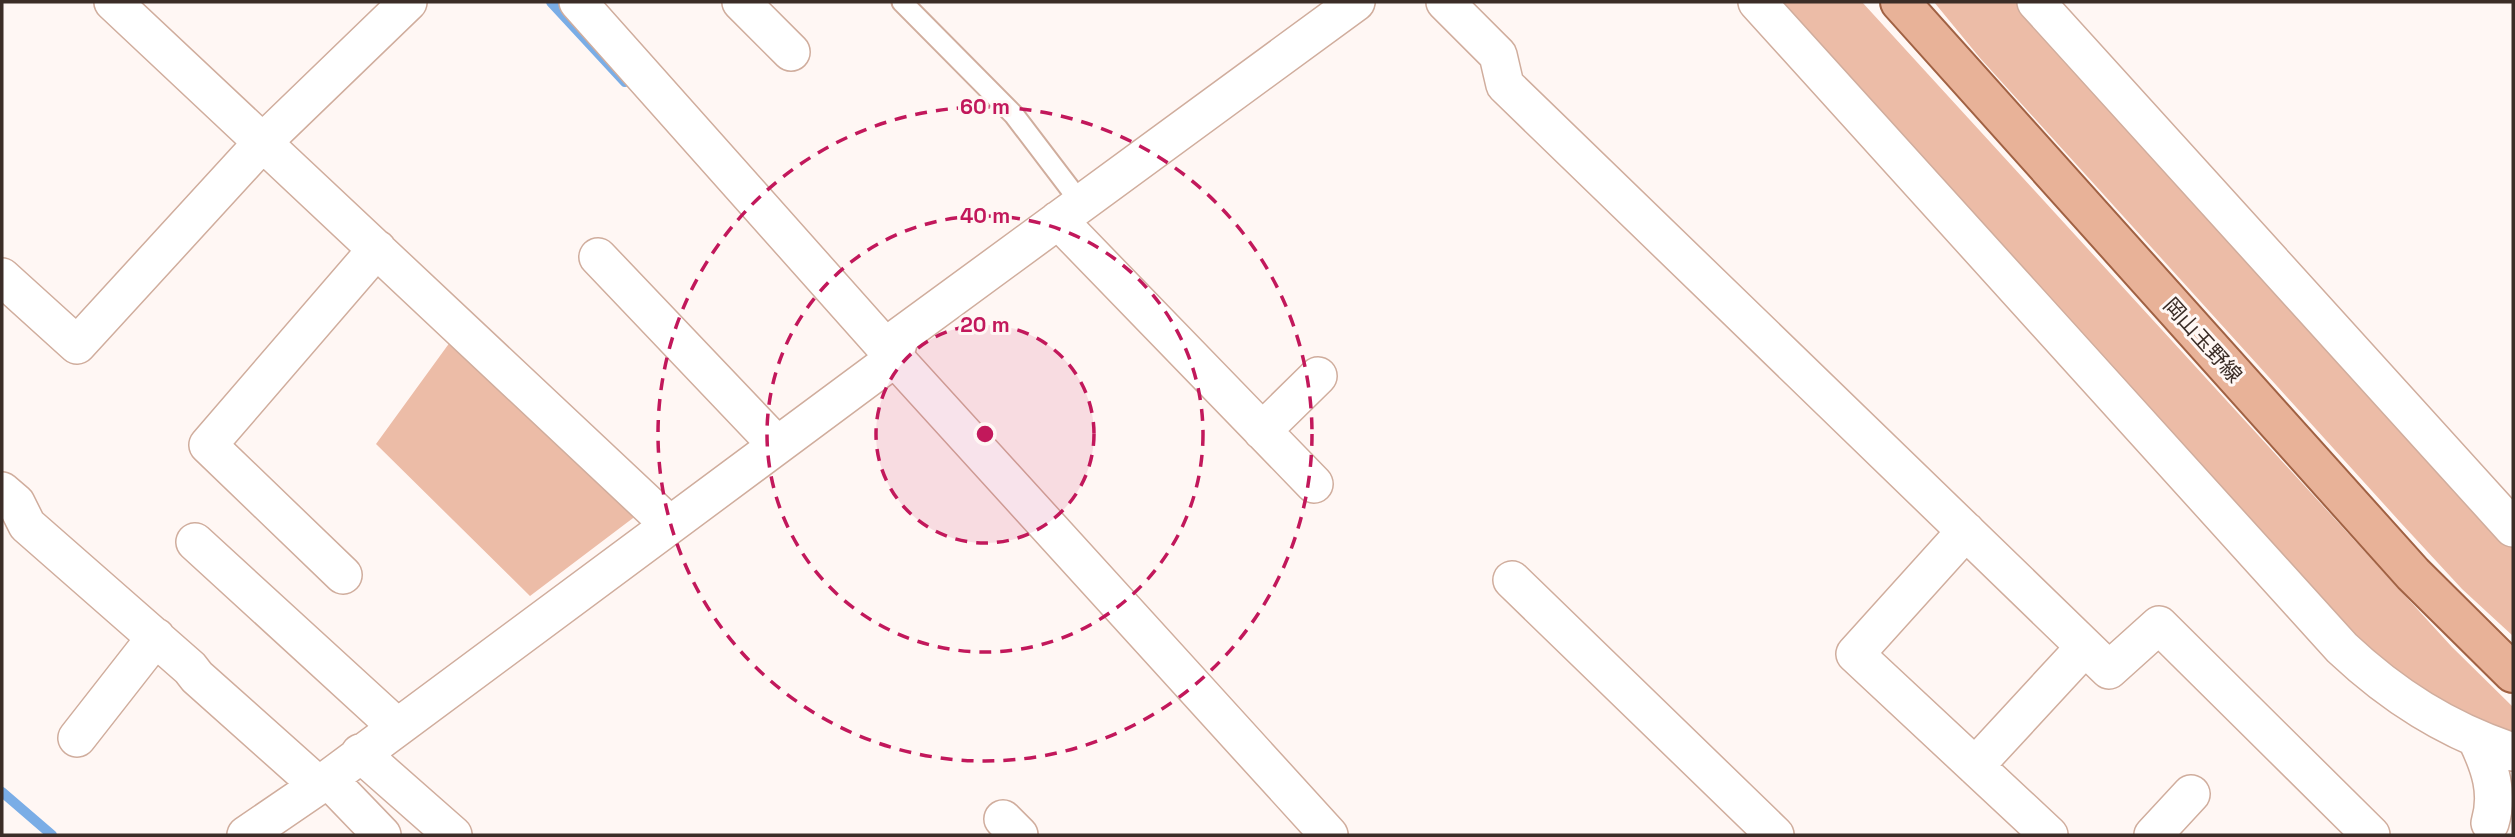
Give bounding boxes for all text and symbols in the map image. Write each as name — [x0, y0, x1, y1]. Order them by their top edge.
text: 60 m — [960, 93, 1010, 120]
text: 40 m — [960, 202, 1010, 229]
street label: 岡山玉野線 — [2158, 292, 2248, 388]
text: 20 m — [960, 311, 1010, 338]
centre of rings — [973, 422, 997, 446]

